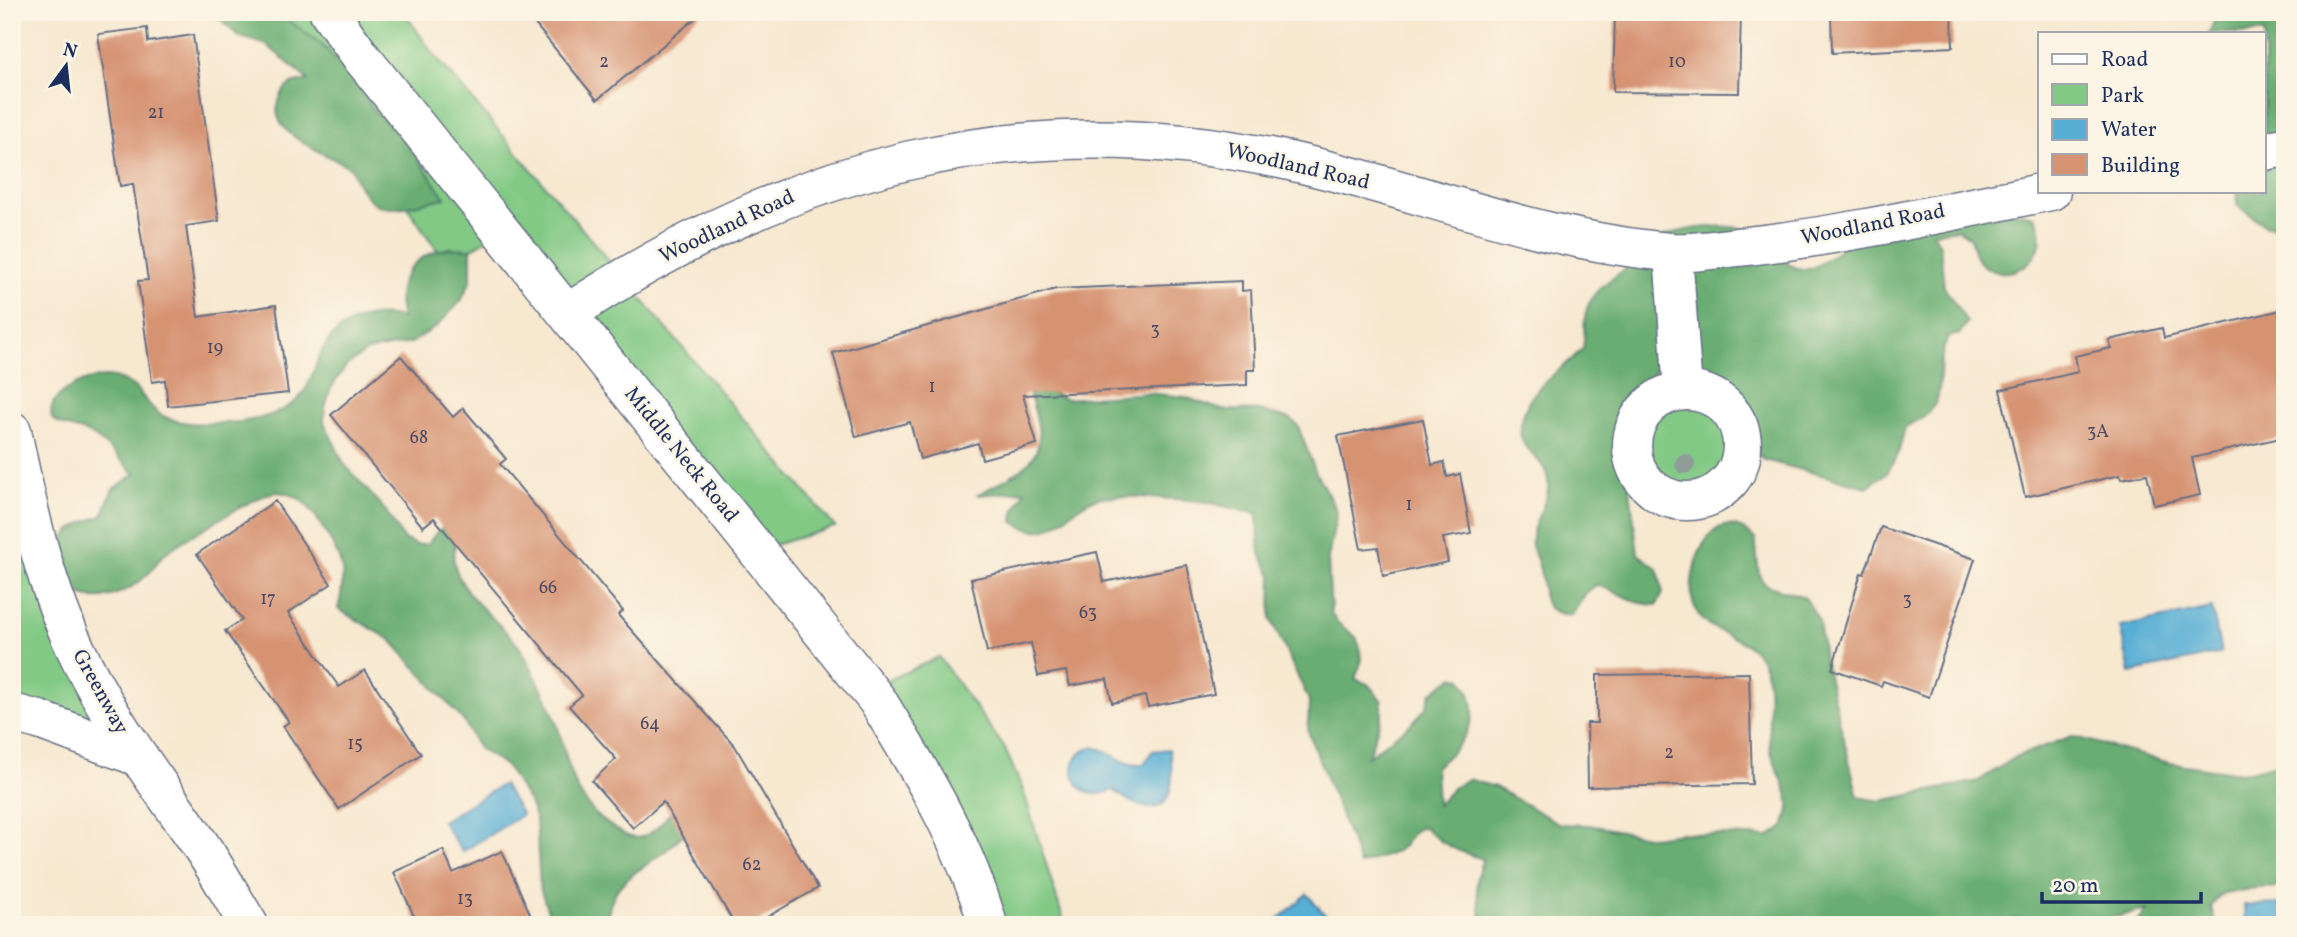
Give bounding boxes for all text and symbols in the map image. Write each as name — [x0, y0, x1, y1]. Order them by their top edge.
north arrow — [32, 32, 102, 102]
legend — [2038, 32, 2266, 192]
text: N — [60, 37, 80, 66]
text: Road — [2101, 46, 2148, 75]
house number: 2 — [599, 50, 609, 75]
house number: 10 — [1668, 50, 1686, 75]
text: Park — [2101, 82, 2144, 111]
house number: 21 — [148, 101, 164, 126]
text: Water — [2101, 116, 2157, 145]
street label: Woodland Road — [1223, 136, 1373, 198]
text: Building — [2101, 152, 2180, 181]
street label: Woodland Road — [655, 183, 799, 271]
street label: Woodland Road — [1798, 197, 1948, 253]
house number: 3 — [1150, 318, 1160, 343]
house number: 19 — [207, 336, 223, 361]
house number: 1 — [929, 375, 935, 400]
street label: Middle Neck Road — [617, 381, 745, 529]
house number: 3A — [2087, 420, 2109, 445]
house number: 68 — [410, 426, 428, 451]
house number: 1 — [1406, 493, 1412, 518]
house number: 66 — [539, 576, 557, 601]
house number: 17 — [260, 587, 276, 612]
house number: 3 — [1902, 588, 1912, 613]
house number: 63 — [1079, 601, 1097, 626]
street label: Greenway — [65, 644, 136, 740]
house number: 64 — [640, 712, 660, 737]
house number: 15 — [347, 732, 363, 757]
house number: 2 — [1664, 741, 1674, 766]
house number: 62 — [743, 853, 761, 878]
scale bar — [2042, 860, 2201, 904]
text: 20 m — [2052, 872, 2098, 901]
house number: 13 — [457, 887, 473, 912]

